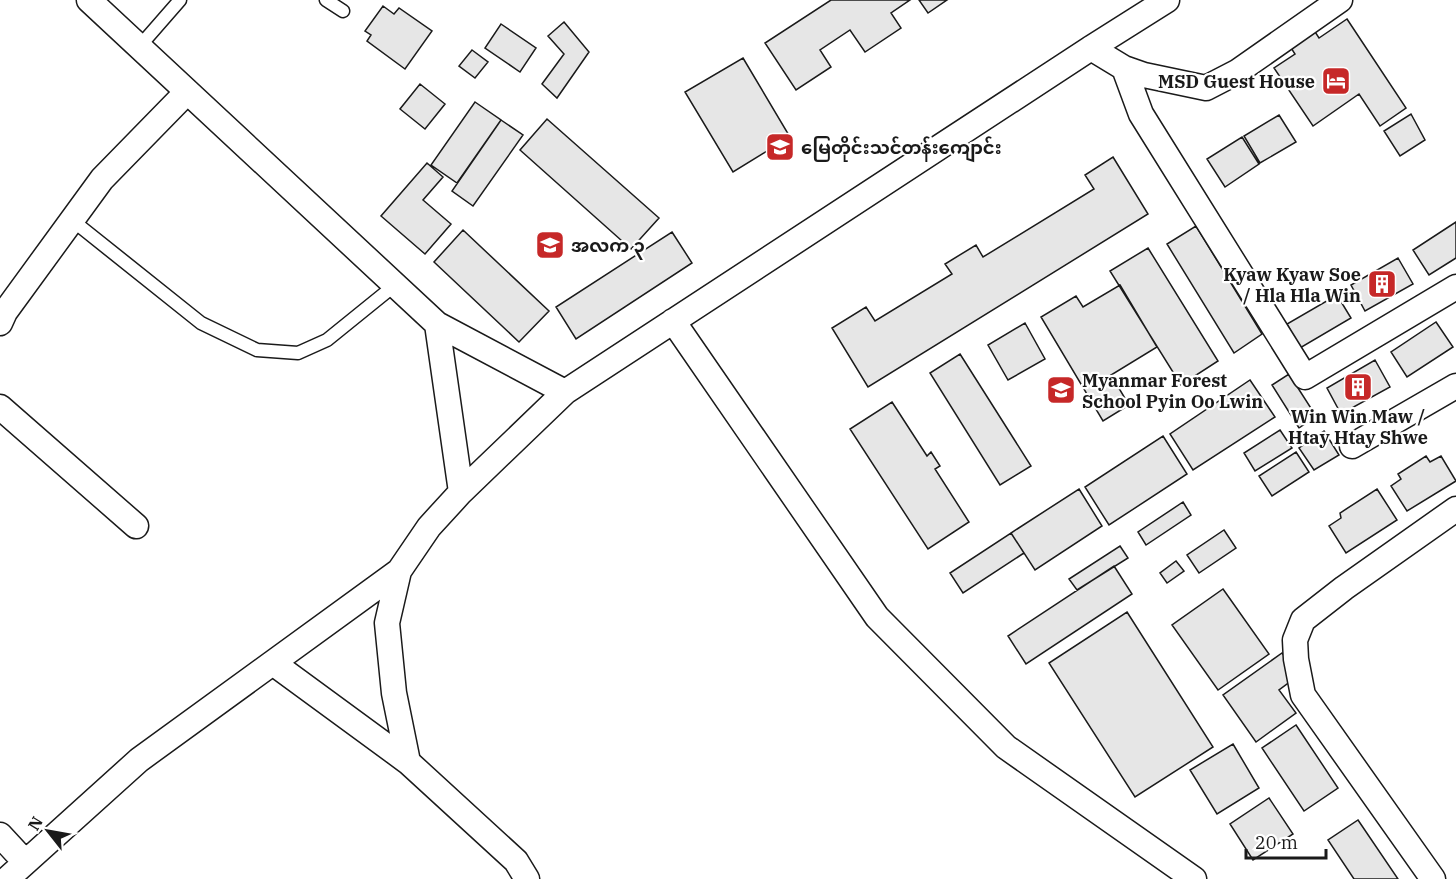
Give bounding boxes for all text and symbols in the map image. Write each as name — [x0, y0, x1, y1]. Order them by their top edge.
hotel icon: MSD Guest House — [1320, 65, 1352, 97]
place label: MSD Guest House — [1158, 70, 1315, 93]
school or university icon: မြေတိုင်းသင်တန်းကျောင်း — [764, 131, 796, 163]
place label: မြေတိုင်းသင်တန်းကျောင်း — [801, 136, 1002, 163]
school or university icon: အလက ၃ — [534, 229, 566, 261]
place label: အလက ၃ — [571, 234, 645, 260]
place label: Kyaw Kyaw Soe / Hla Hla Win — [1223, 263, 1361, 307]
building icon: Kyaw Kyaw Soe / Hla Hla Win — [1366, 268, 1398, 300]
place label: Myanmar Forest School Pyin Oo Lwin — [1082, 369, 1263, 413]
building icon: Win Win Maw / Htay Htay Shwe — [1342, 371, 1374, 403]
school or university icon: Myanmar Forest School Pyin Oo Lwin — [1045, 374, 1077, 406]
place label: Win Win Maw / Htay Htay Shwe — [1288, 405, 1428, 449]
north arrow — [18, 801, 78, 861]
text: N — [23, 813, 47, 834]
scale bar — [1246, 822, 1326, 860]
text: 20 m — [1255, 831, 1298, 854]

